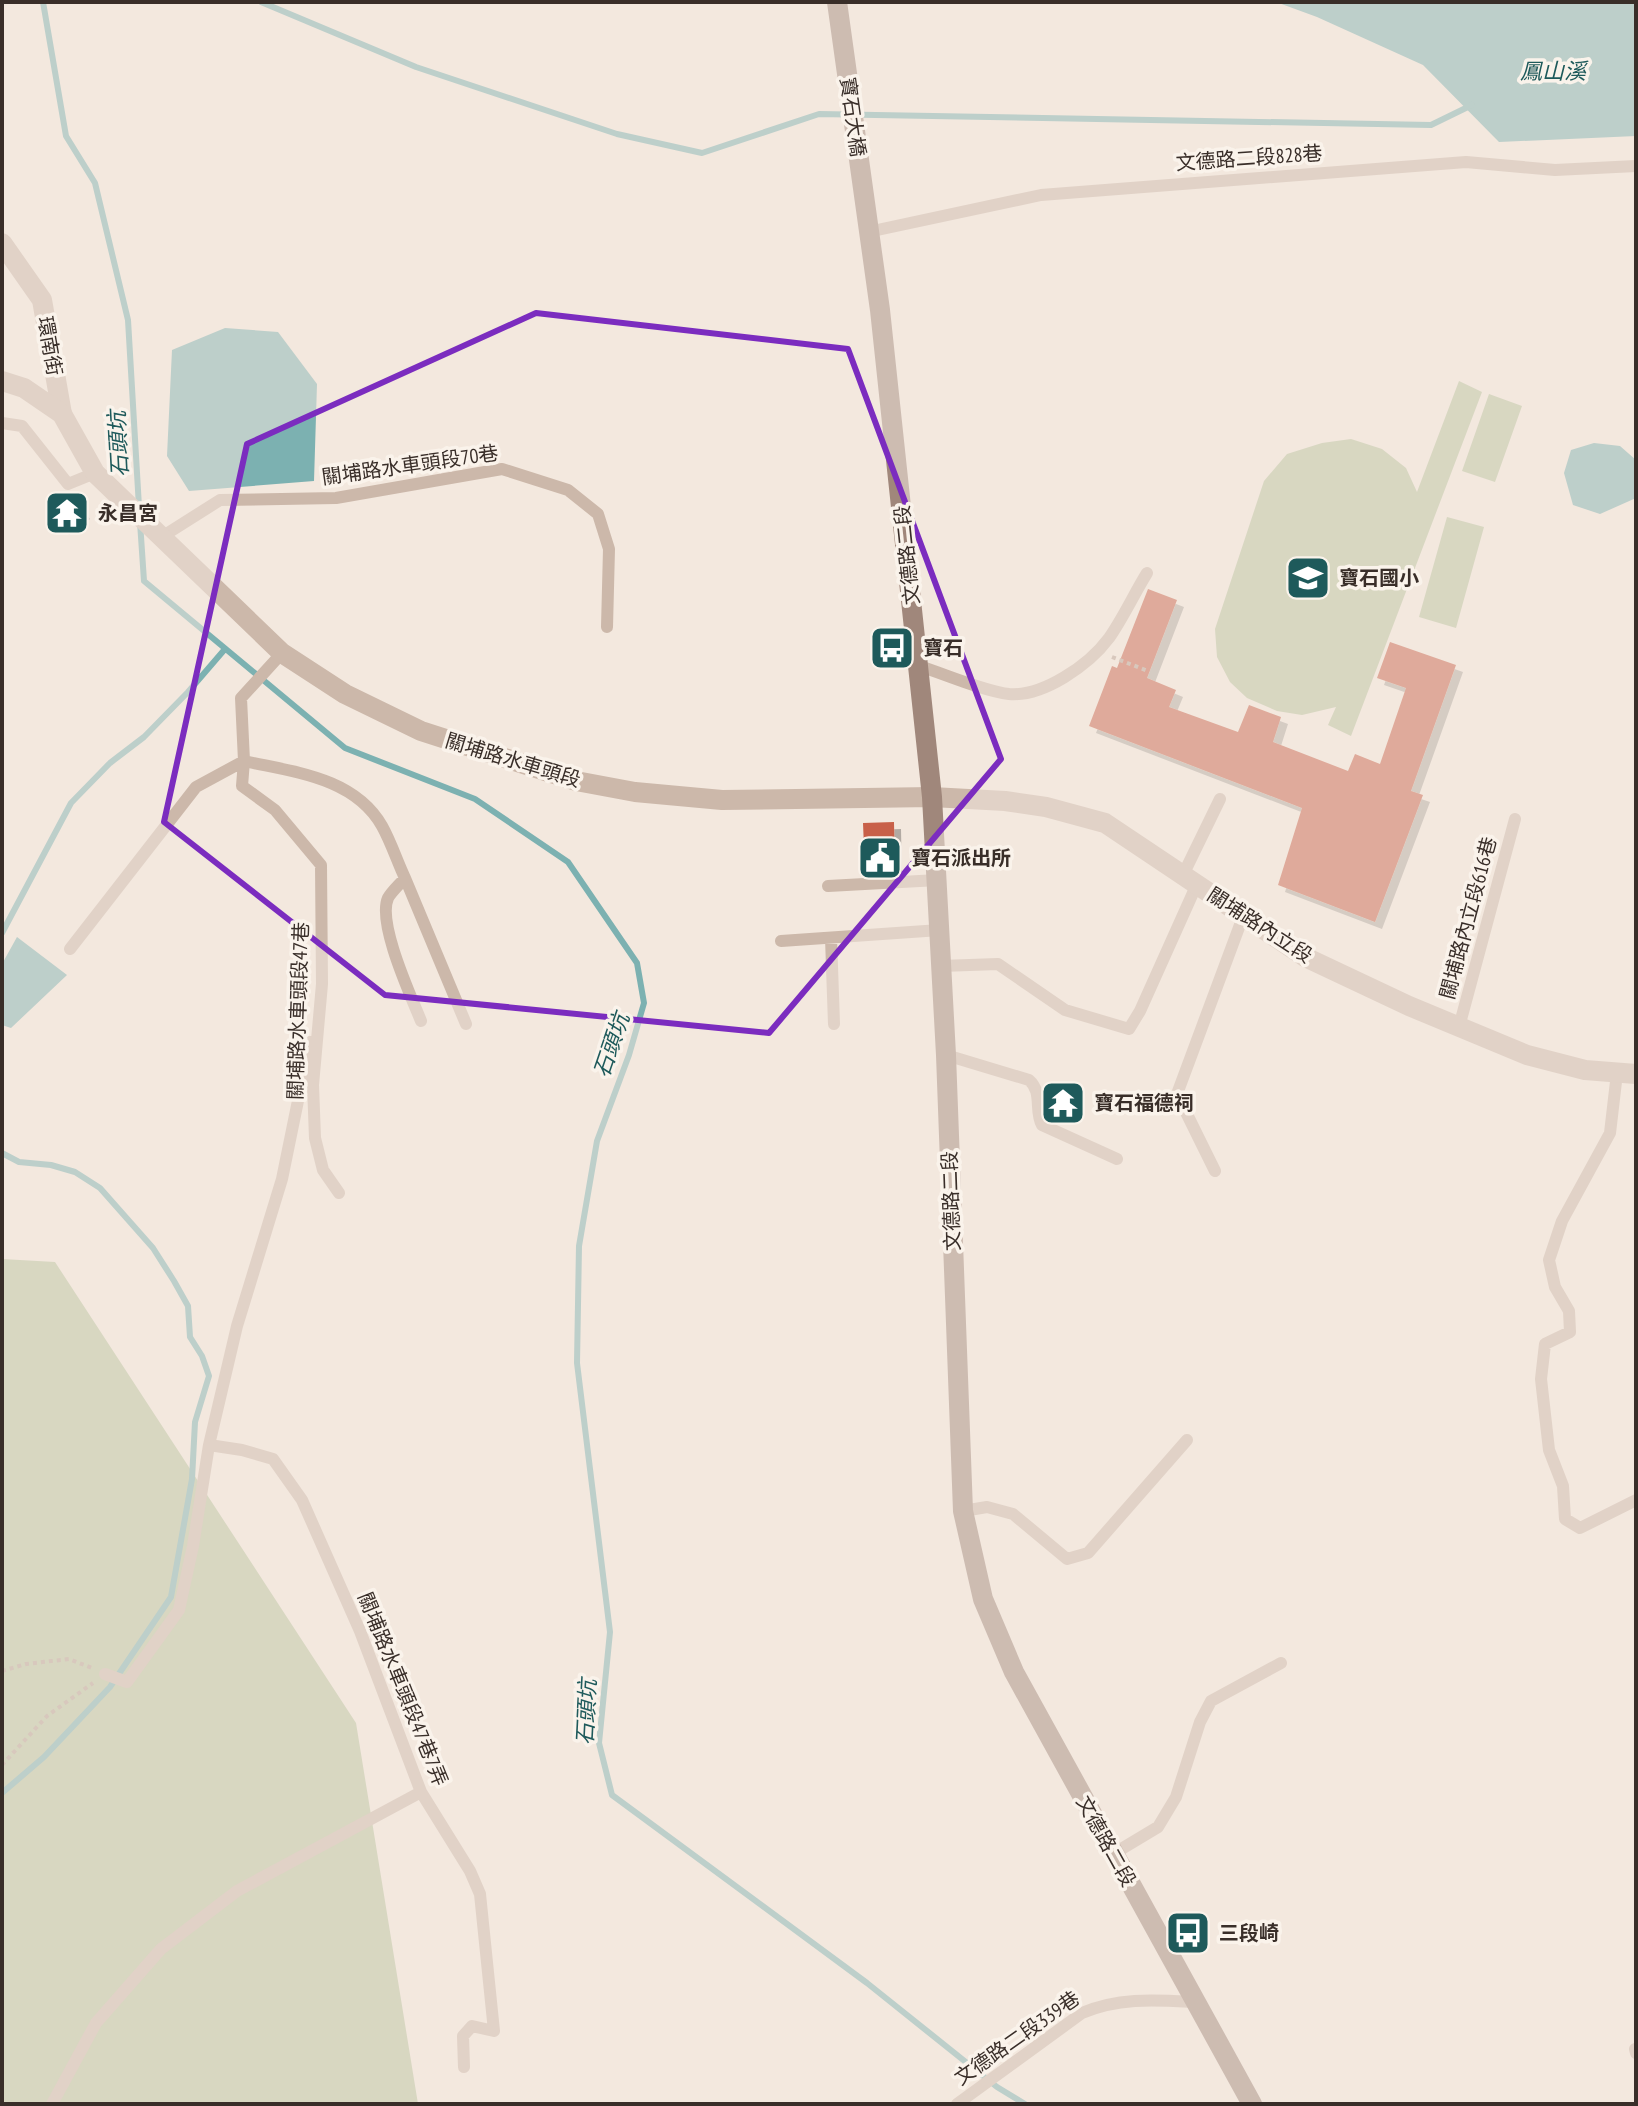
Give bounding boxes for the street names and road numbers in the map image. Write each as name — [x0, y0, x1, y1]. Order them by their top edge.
street label: 寶石大橋 — [835, 76, 871, 158]
street label: 文德路二段828巷 — [1175, 140, 1323, 176]
street label: 環南街 — [32, 314, 68, 378]
street label: 關埔路水車頭段70巷 — [320, 440, 500, 490]
street label: 文德路二段 — [889, 504, 925, 606]
street label: 關埔路水車頭段 — [442, 727, 584, 793]
street label: 關埔路內立段616巷 — [1434, 834, 1502, 1002]
street label: 關埔路內立段 — [1203, 881, 1317, 969]
street label: 關埔路水車頭段47巷 — [282, 922, 314, 1100]
street label: 文德路二段 — [936, 1151, 966, 1251]
street label: 關埔路水車頭段47巷7弄 — [352, 1588, 454, 1790]
street label: 文德路二段 — [1070, 1791, 1142, 1891]
street label: 文德路二段339巷 — [949, 1985, 1085, 2091]

